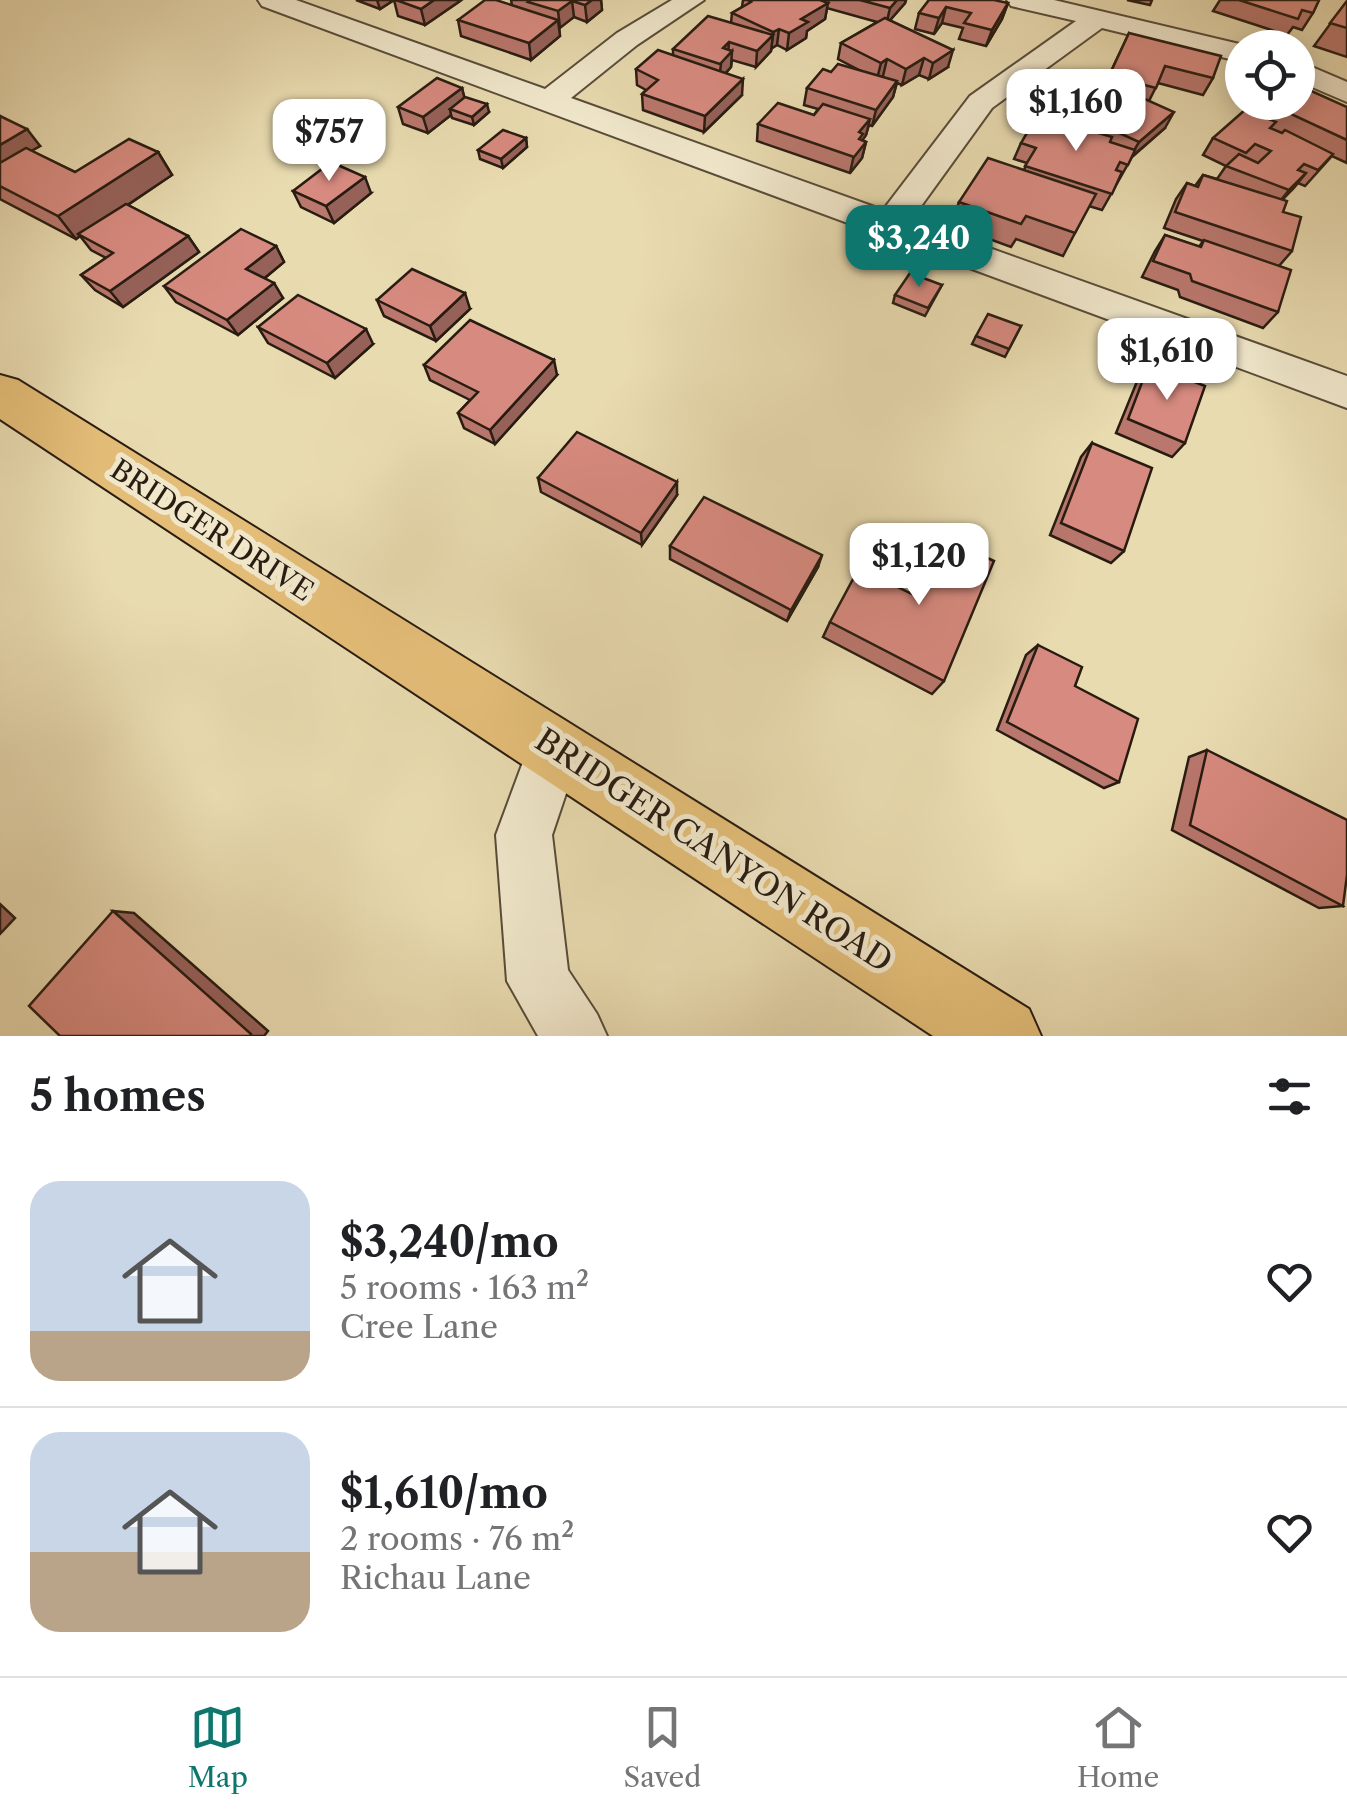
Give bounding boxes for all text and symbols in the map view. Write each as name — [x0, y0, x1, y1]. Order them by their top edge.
map controls — [1225, 30, 1315, 120]
button: locate — [1225, 30, 1315, 120]
pin: $1,160 — [995, 69, 1157, 154]
text: $1,160 — [1029, 82, 1123, 121]
pin: $757 — [270, 99, 388, 184]
text: $757 — [295, 112, 363, 151]
pin: $3,240 — [838, 205, 1000, 290]
text: $3,240 — [868, 218, 971, 257]
pin: $1,610 — [1086, 318, 1248, 403]
text: $1,610 — [1120, 331, 1214, 370]
street label: BRIDGER DRIVE — [104, 452, 320, 608]
pin: $1,120 — [838, 523, 1000, 608]
text: $1,120 — [872, 536, 966, 575]
street label: BRIDGER CANYON ROAD — [528, 720, 900, 980]
icon: filters — [1262, 1069, 1317, 1124]
text: 5 homes — [30, 1070, 206, 1122]
text: $3,240/mo — [340, 1216, 559, 1268]
icon: home — [110, 1221, 230, 1341]
icon: heart — [1262, 1254, 1317, 1309]
text: 5 rooms · 163 m² — [340, 1268, 589, 1307]
text: Cree Lane — [340, 1307, 498, 1346]
text: $1,610/mo — [340, 1467, 548, 1519]
icon: home — [110, 1472, 230, 1592]
icon: heart — [1262, 1505, 1317, 1560]
text: 2 rooms · 76 m² — [340, 1519, 574, 1558]
text: Richau Lane — [340, 1558, 531, 1597]
tab: Map — [188, 1700, 248, 1794]
tab: Saved — [624, 1700, 701, 1794]
tab: Home — [1077, 1700, 1159, 1794]

